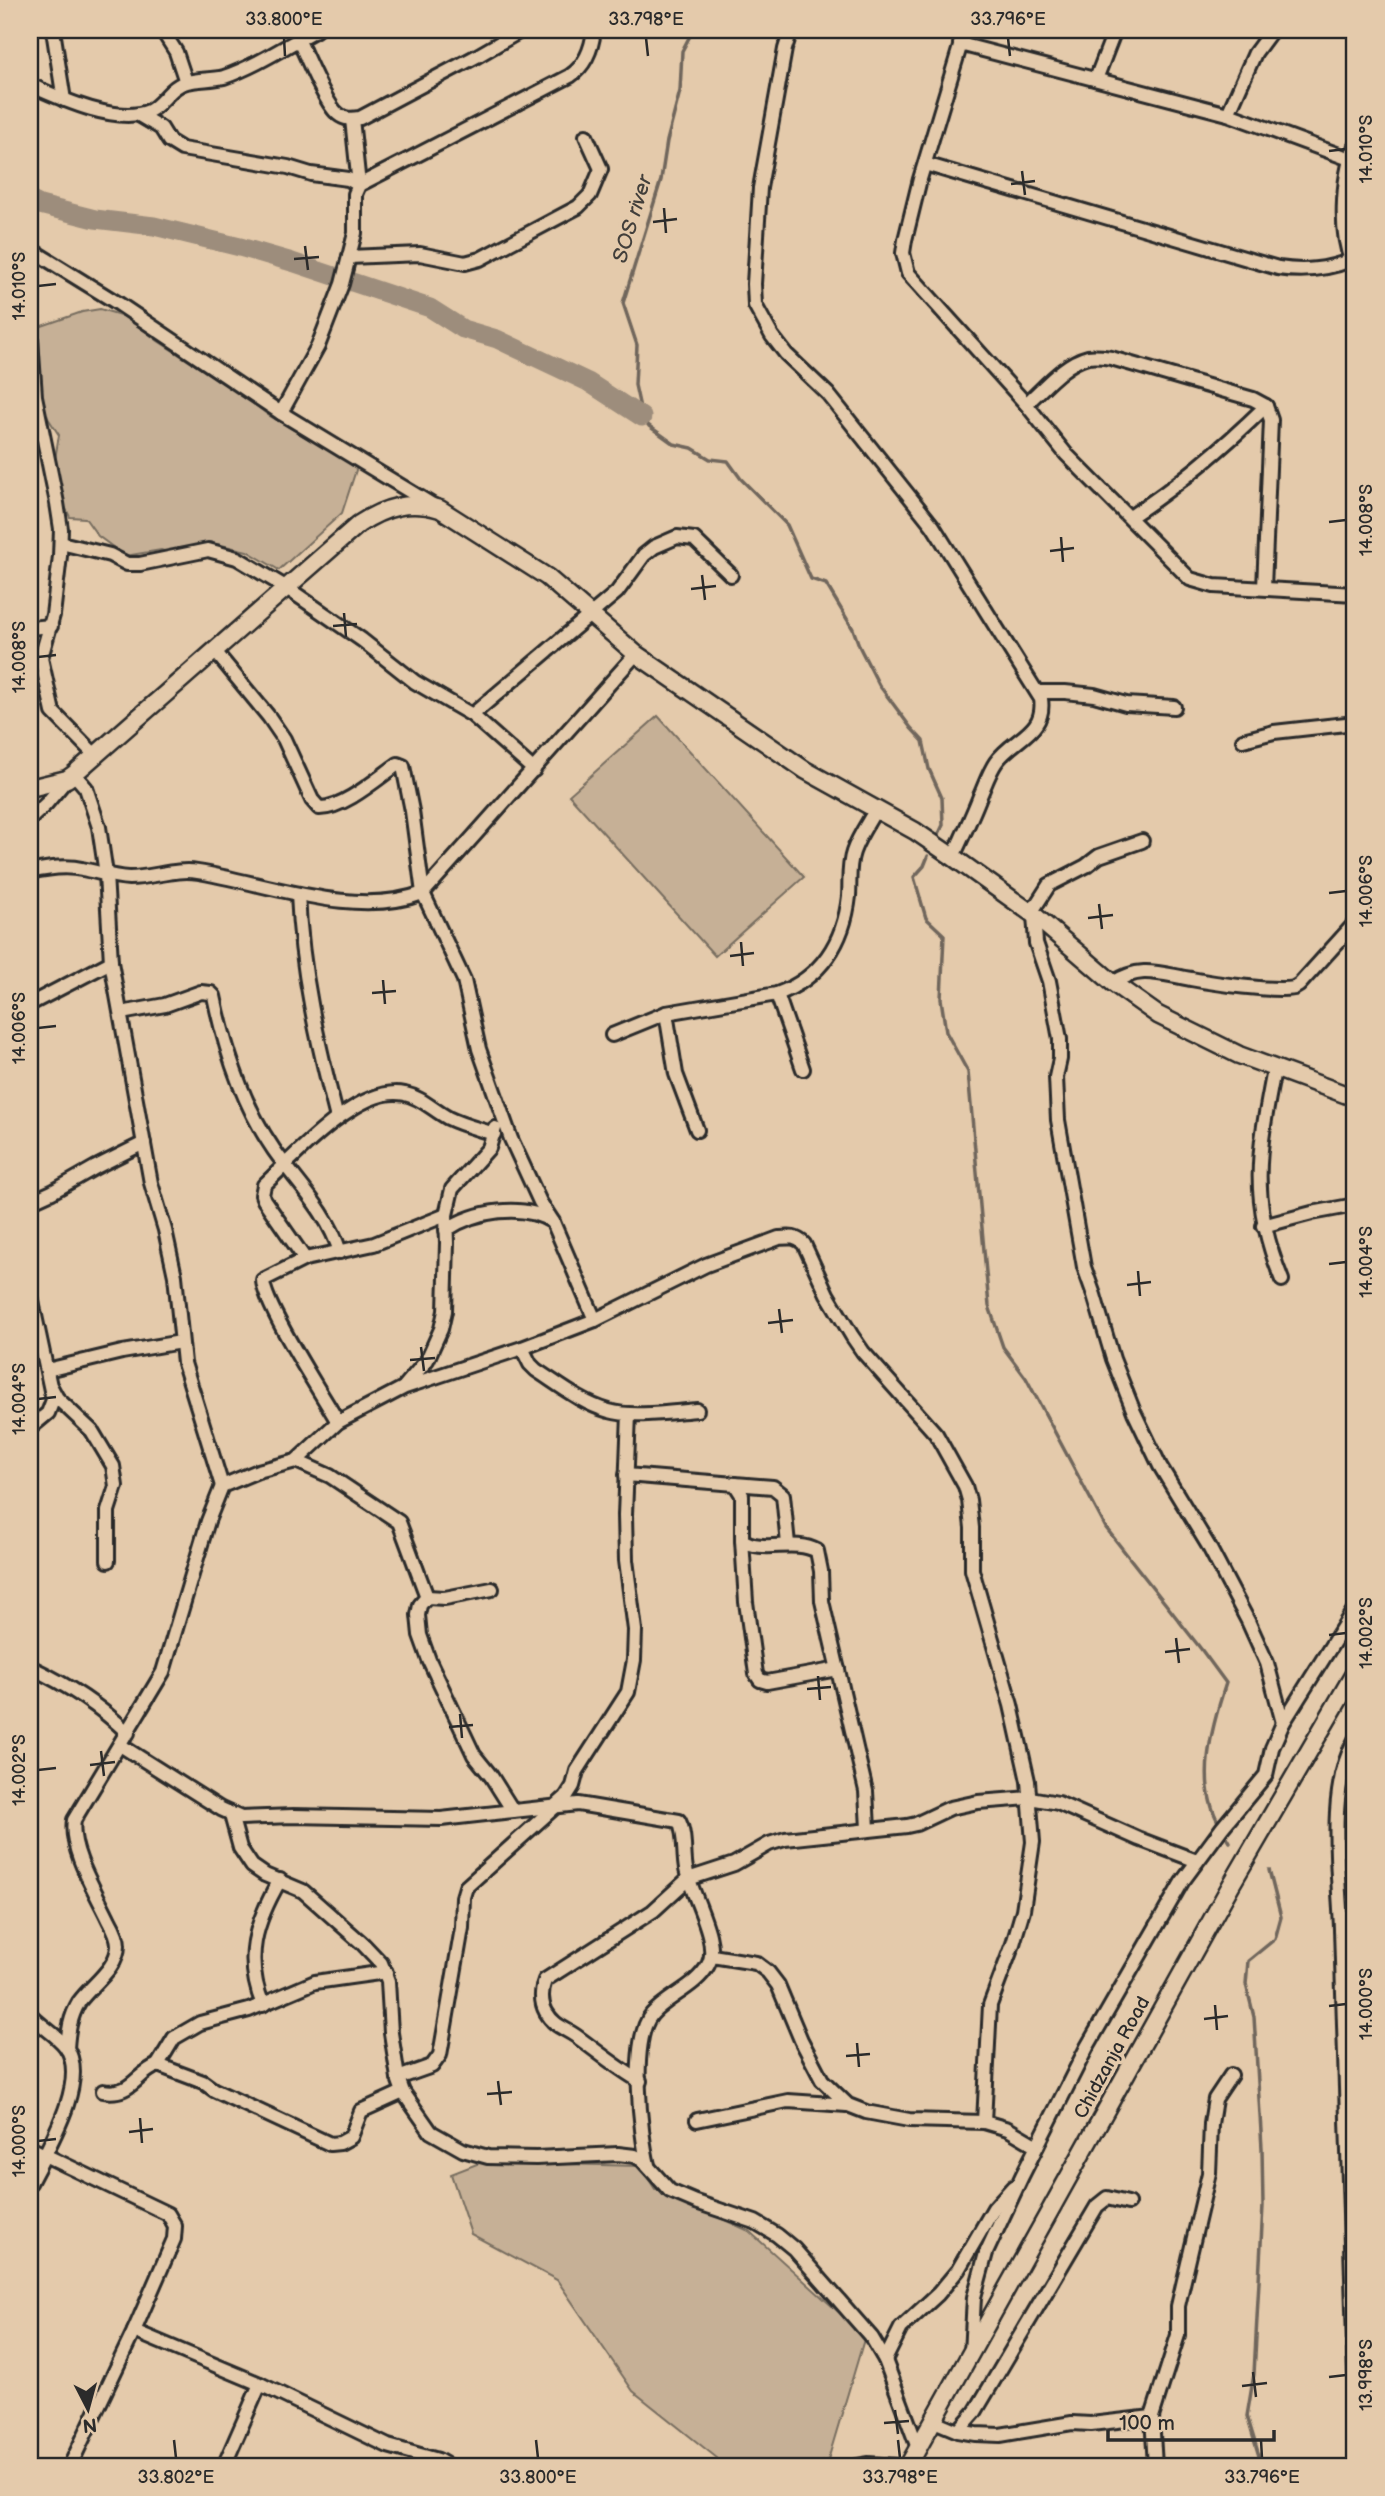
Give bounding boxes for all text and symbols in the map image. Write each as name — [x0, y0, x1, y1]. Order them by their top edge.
text: 33.800°E — [245, 9, 323, 30]
text: 33.798°E — [608, 9, 684, 30]
text: 33.796°E — [970, 9, 1046, 30]
text: 14.010°S — [1356, 115, 1377, 183]
water label: SOS river — [607, 171, 658, 266]
text: 14.010°S — [9, 252, 30, 320]
text: 14.008°S — [1356, 484, 1377, 556]
text: 14.008°S — [9, 621, 30, 693]
text: 14.006°S — [1356, 855, 1377, 927]
text: 14.006°S — [9, 992, 30, 1064]
text: 14.004°S — [1356, 1226, 1377, 1298]
text: 14.004°S — [9, 1363, 30, 1435]
text: 14.002°S — [1356, 1597, 1377, 1669]
text: 14.002°S — [9, 1734, 30, 1806]
text: 14.000°S — [1356, 1968, 1377, 2040]
street label: Chidzanja Road — [1069, 1993, 1155, 2123]
text: 14.000°S — [9, 2105, 30, 2177]
text: 13.998°S — [1356, 2339, 1377, 2411]
north arrow — [52, 2374, 122, 2444]
scale bar — [1108, 2398, 1275, 2442]
text: 100 m — [1119, 2411, 1175, 2436]
text: N — [81, 2412, 98, 2437]
text: 33.802°E — [138, 2467, 215, 2488]
text: 33.800°E — [499, 2467, 577, 2488]
text: 33.798°E — [862, 2467, 938, 2488]
text: 33.796°E — [1224, 2467, 1300, 2488]

